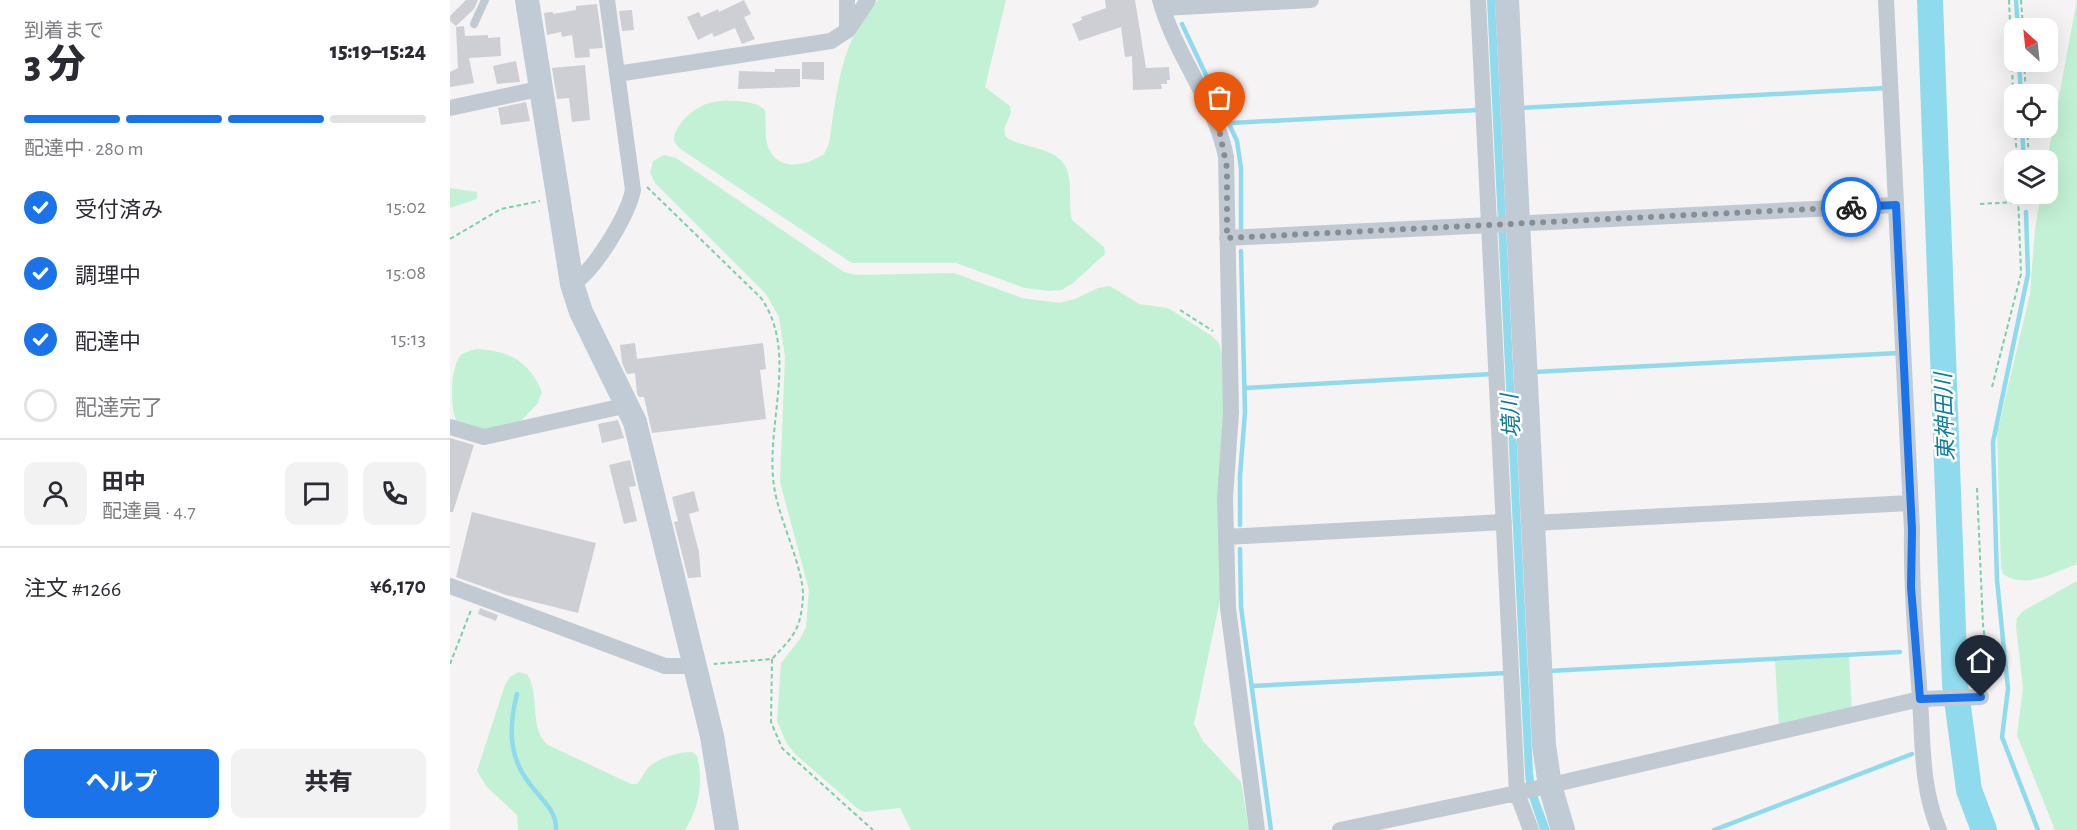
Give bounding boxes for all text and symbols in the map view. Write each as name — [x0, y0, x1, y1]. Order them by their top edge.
north arrow — [2004, 18, 2058, 72]
map controls — [2004, 18, 2058, 204]
text: 到着まで — [24, 21, 104, 41]
text: 15:19–15:24 — [330, 40, 426, 62]
text: 3 分 — [24, 46, 86, 85]
pin — [1194, 72, 1245, 134]
icon: bag — [1203, 81, 1236, 114]
button: locate — [2004, 84, 2058, 138]
text: 配達中 · 280 m — [24, 139, 144, 159]
button: layers — [2004, 150, 2058, 204]
courier — [1821, 177, 1881, 237]
icon: check — [24, 191, 57, 224]
icon: bike — [1835, 191, 1868, 224]
text: 15:02 — [387, 197, 426, 217]
text: 受付済み — [75, 199, 163, 221]
icon: check — [24, 257, 57, 290]
text: 15:08 — [386, 263, 426, 283]
text: 調理中 — [75, 265, 141, 287]
icon: check — [24, 323, 57, 356]
text: 15:13 — [391, 329, 426, 349]
text: 配達中 — [75, 331, 141, 353]
water label: 東神田川 — [1931, 371, 1958, 461]
water label: 境川 — [1498, 391, 1523, 439]
text: 配達完了 — [75, 397, 163, 419]
button: person — [24, 462, 87, 525]
button: chat — [285, 462, 348, 525]
button: phone — [363, 462, 426, 525]
text: 田中 — [102, 471, 146, 493]
text: 配達員 · 4.7 — [102, 502, 196, 522]
text: ¥6,170 — [370, 575, 426, 597]
text: 注文 #1266 — [24, 578, 121, 600]
pin — [1955, 635, 2006, 697]
icon: home — [1964, 644, 1997, 677]
button: ヘルプ — [24, 749, 219, 818]
button: 共有 — [231, 749, 426, 818]

